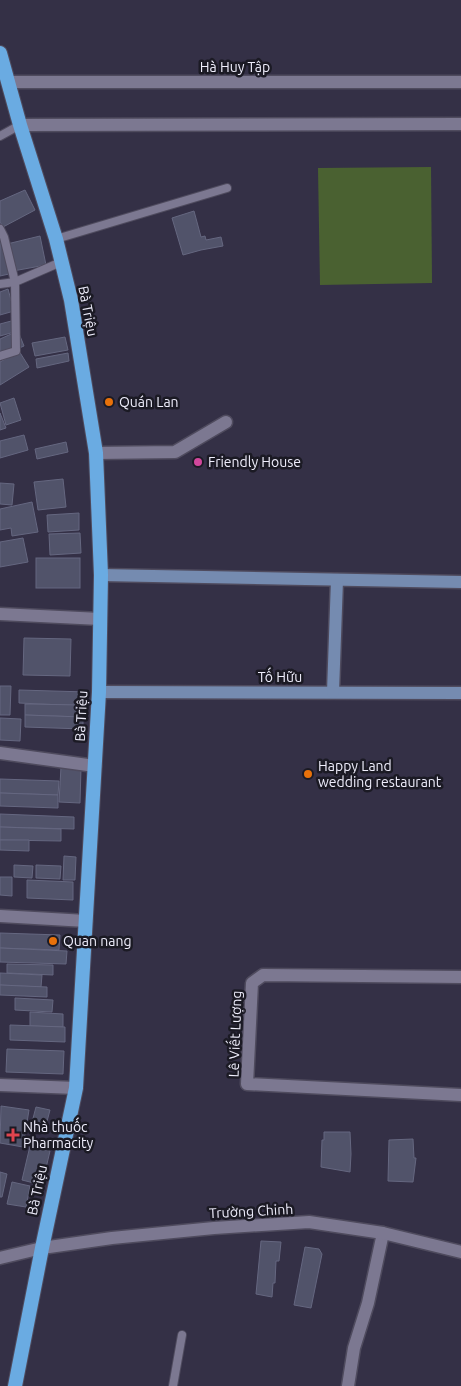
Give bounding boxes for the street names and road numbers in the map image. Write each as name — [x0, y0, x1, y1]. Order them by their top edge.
street label: Hà Huy Tập — [200, 59, 270, 75]
street label: Bà Triệu — [75, 284, 101, 338]
street label: Tố Hữu — [258, 667, 302, 685]
street label: Bà Triệu — [72, 690, 90, 742]
street label: Lê Viết Lượng — [223, 990, 245, 1078]
street label: Bà Triệu — [24, 1163, 50, 1217]
street label: Trường Chinh — [208, 1201, 294, 1221]

